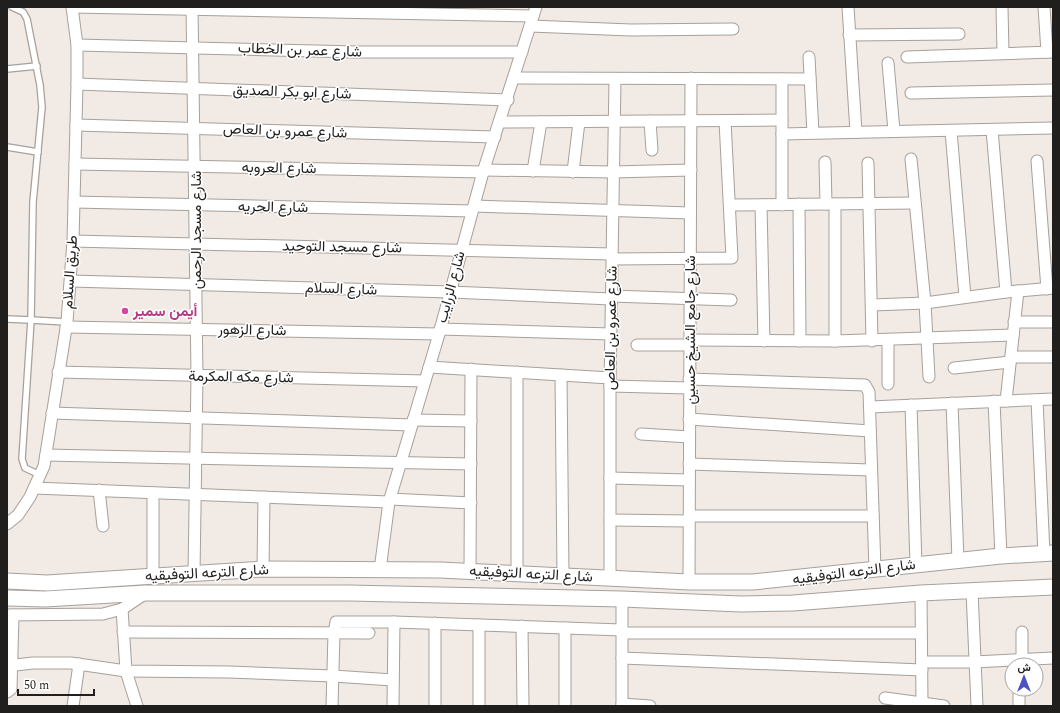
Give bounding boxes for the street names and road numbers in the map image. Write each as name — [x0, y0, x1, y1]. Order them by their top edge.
street label: شارع عمر بن الخطاب — [238, 36, 363, 64]
street label: شارع ابو بكر الصديق — [232, 78, 352, 106]
street label: شارع عمرو بن العاص — [222, 117, 348, 145]
street label: شارع العروبه — [241, 156, 317, 180]
street label: شارع مسجد الرحمن — [185, 171, 208, 289]
street label: شارع الحريه — [238, 195, 308, 219]
street label: طريق السلام — [56, 234, 84, 310]
street label: شارع مسجد التوحيد — [282, 234, 402, 260]
street label: شارع الزرايب — [430, 248, 472, 325]
street label: شارع جامع الشيخ حسين — [679, 255, 702, 404]
street label: شارع عمرو بن العاص — [598, 265, 624, 390]
street label: شارع السلام — [304, 276, 378, 302]
street label: شارع الزهور — [217, 318, 287, 342]
street label: شارع مكه المكرمة — [188, 365, 294, 389]
street label: شارع الترعه التوفيقيه — [791, 553, 917, 591]
street label: شارع الترعه التوفيقيه — [145, 558, 270, 588]
street label: شارع الترعه التوفيقيه — [469, 559, 594, 589]

